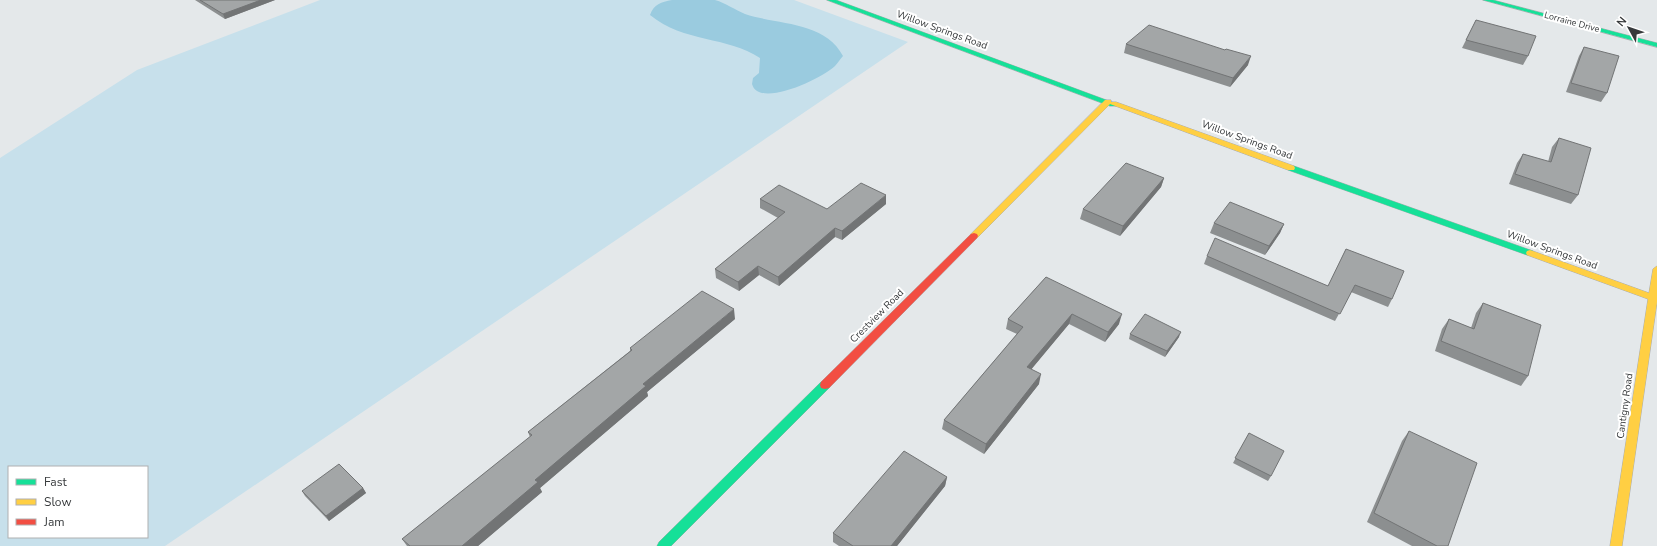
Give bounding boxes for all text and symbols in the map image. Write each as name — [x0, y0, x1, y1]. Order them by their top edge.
street label: Willow Springs Road — [895, 7, 990, 53]
north arrow — [1609, 8, 1649, 48]
street label: Lorraine Drive — [1543, 9, 1601, 35]
text: N — [1613, 14, 1630, 30]
street label: Willow Springs Road — [1200, 117, 1295, 163]
street label: Willow Springs Road — [1505, 227, 1600, 273]
street label: Crestview Road — [847, 286, 907, 346]
street label: Cantigny Road — [1613, 372, 1637, 440]
legend — [8, 466, 148, 538]
text: Fast — [44, 474, 67, 490]
text: Slow — [44, 494, 72, 510]
text: Jam — [43, 514, 65, 530]

